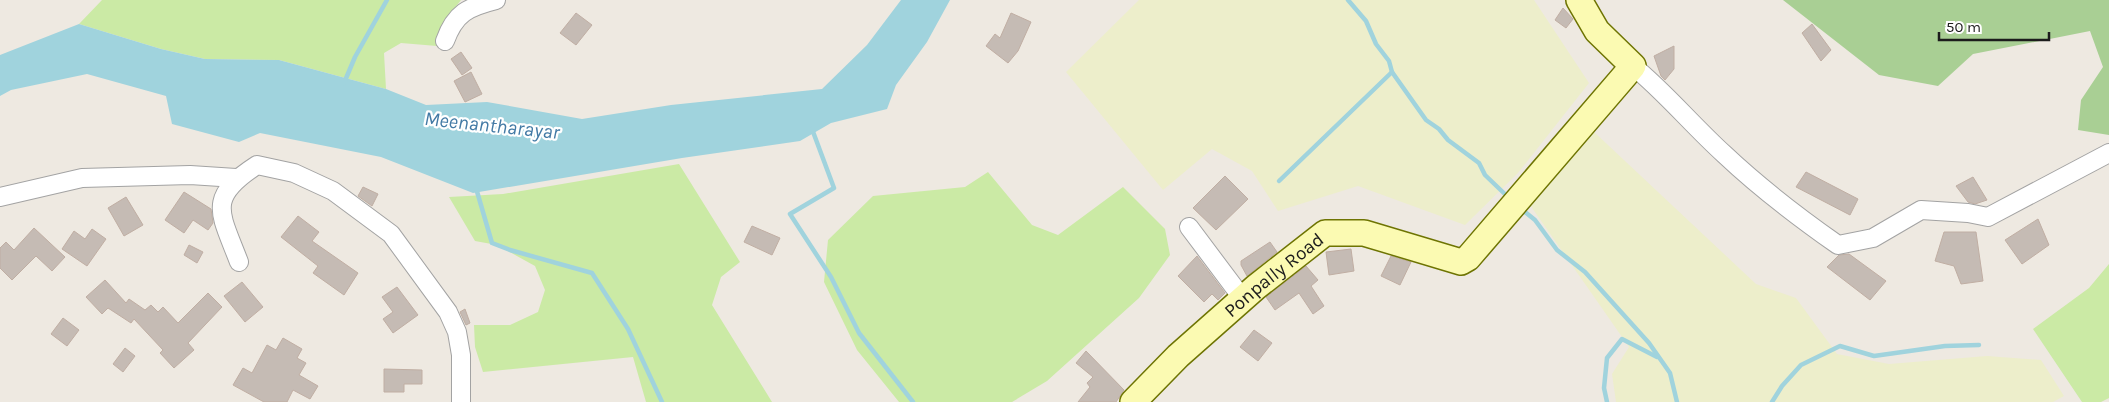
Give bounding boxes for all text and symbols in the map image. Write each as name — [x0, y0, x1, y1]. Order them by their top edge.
scale bar — [1939, 10, 2049, 42]
text: 50 m — [1946, 18, 1981, 36]
water label: Meenantharayar — [423, 107, 562, 144]
street label: Ponpally Road — [1220, 228, 1328, 322]

